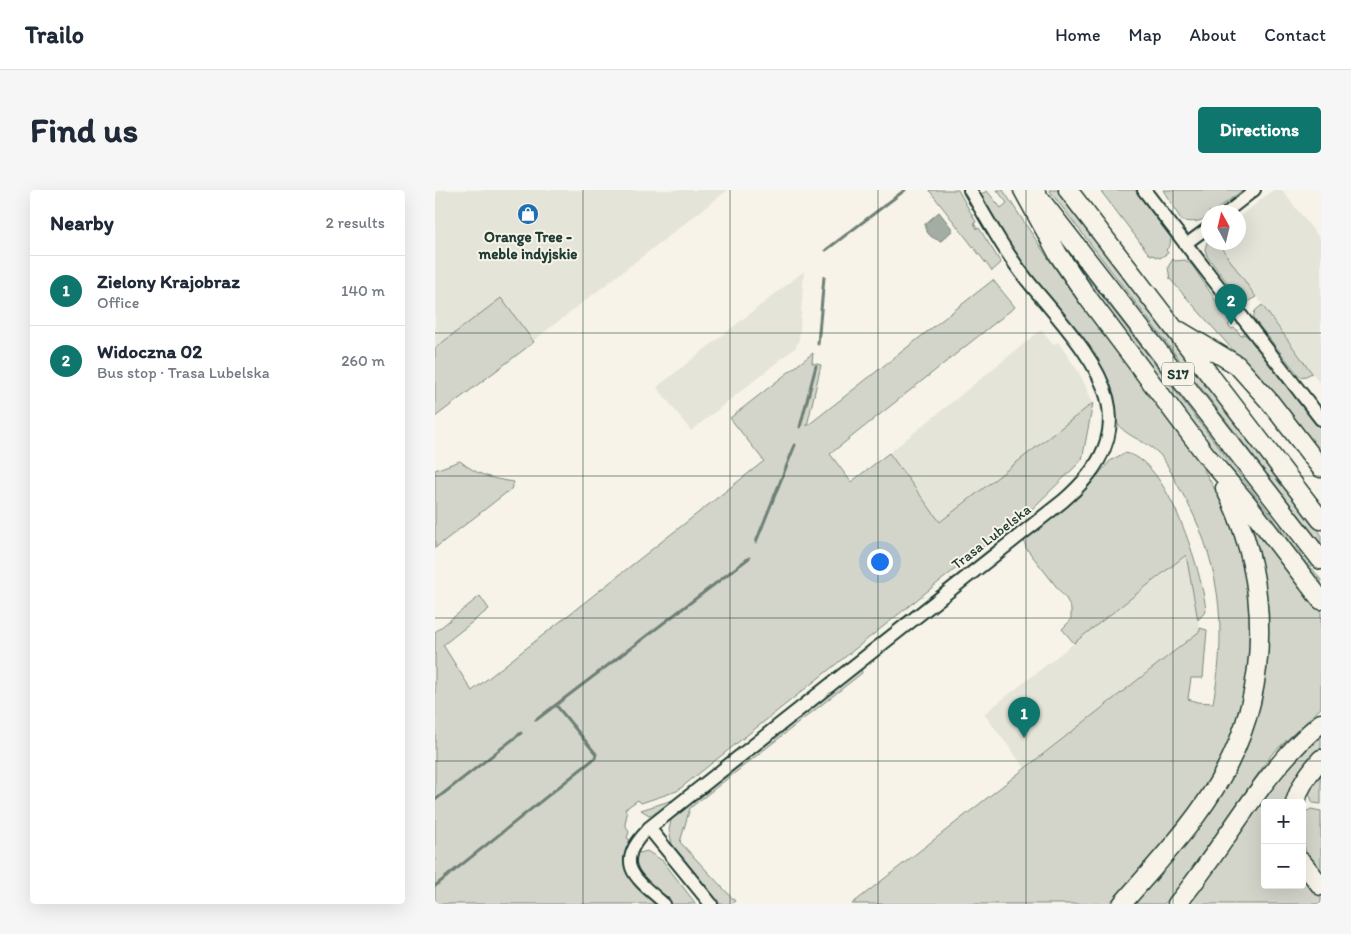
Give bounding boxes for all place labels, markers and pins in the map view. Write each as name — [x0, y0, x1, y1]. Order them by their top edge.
shop icon: Orange Tree - meble indyjskie — [516, 202, 540, 226]
place label: Orange Tree - meble indyjskie — [478, 228, 577, 264]
pin: 2 — [1215, 284, 1247, 325]
pin: 1 — [1008, 697, 1040, 738]

